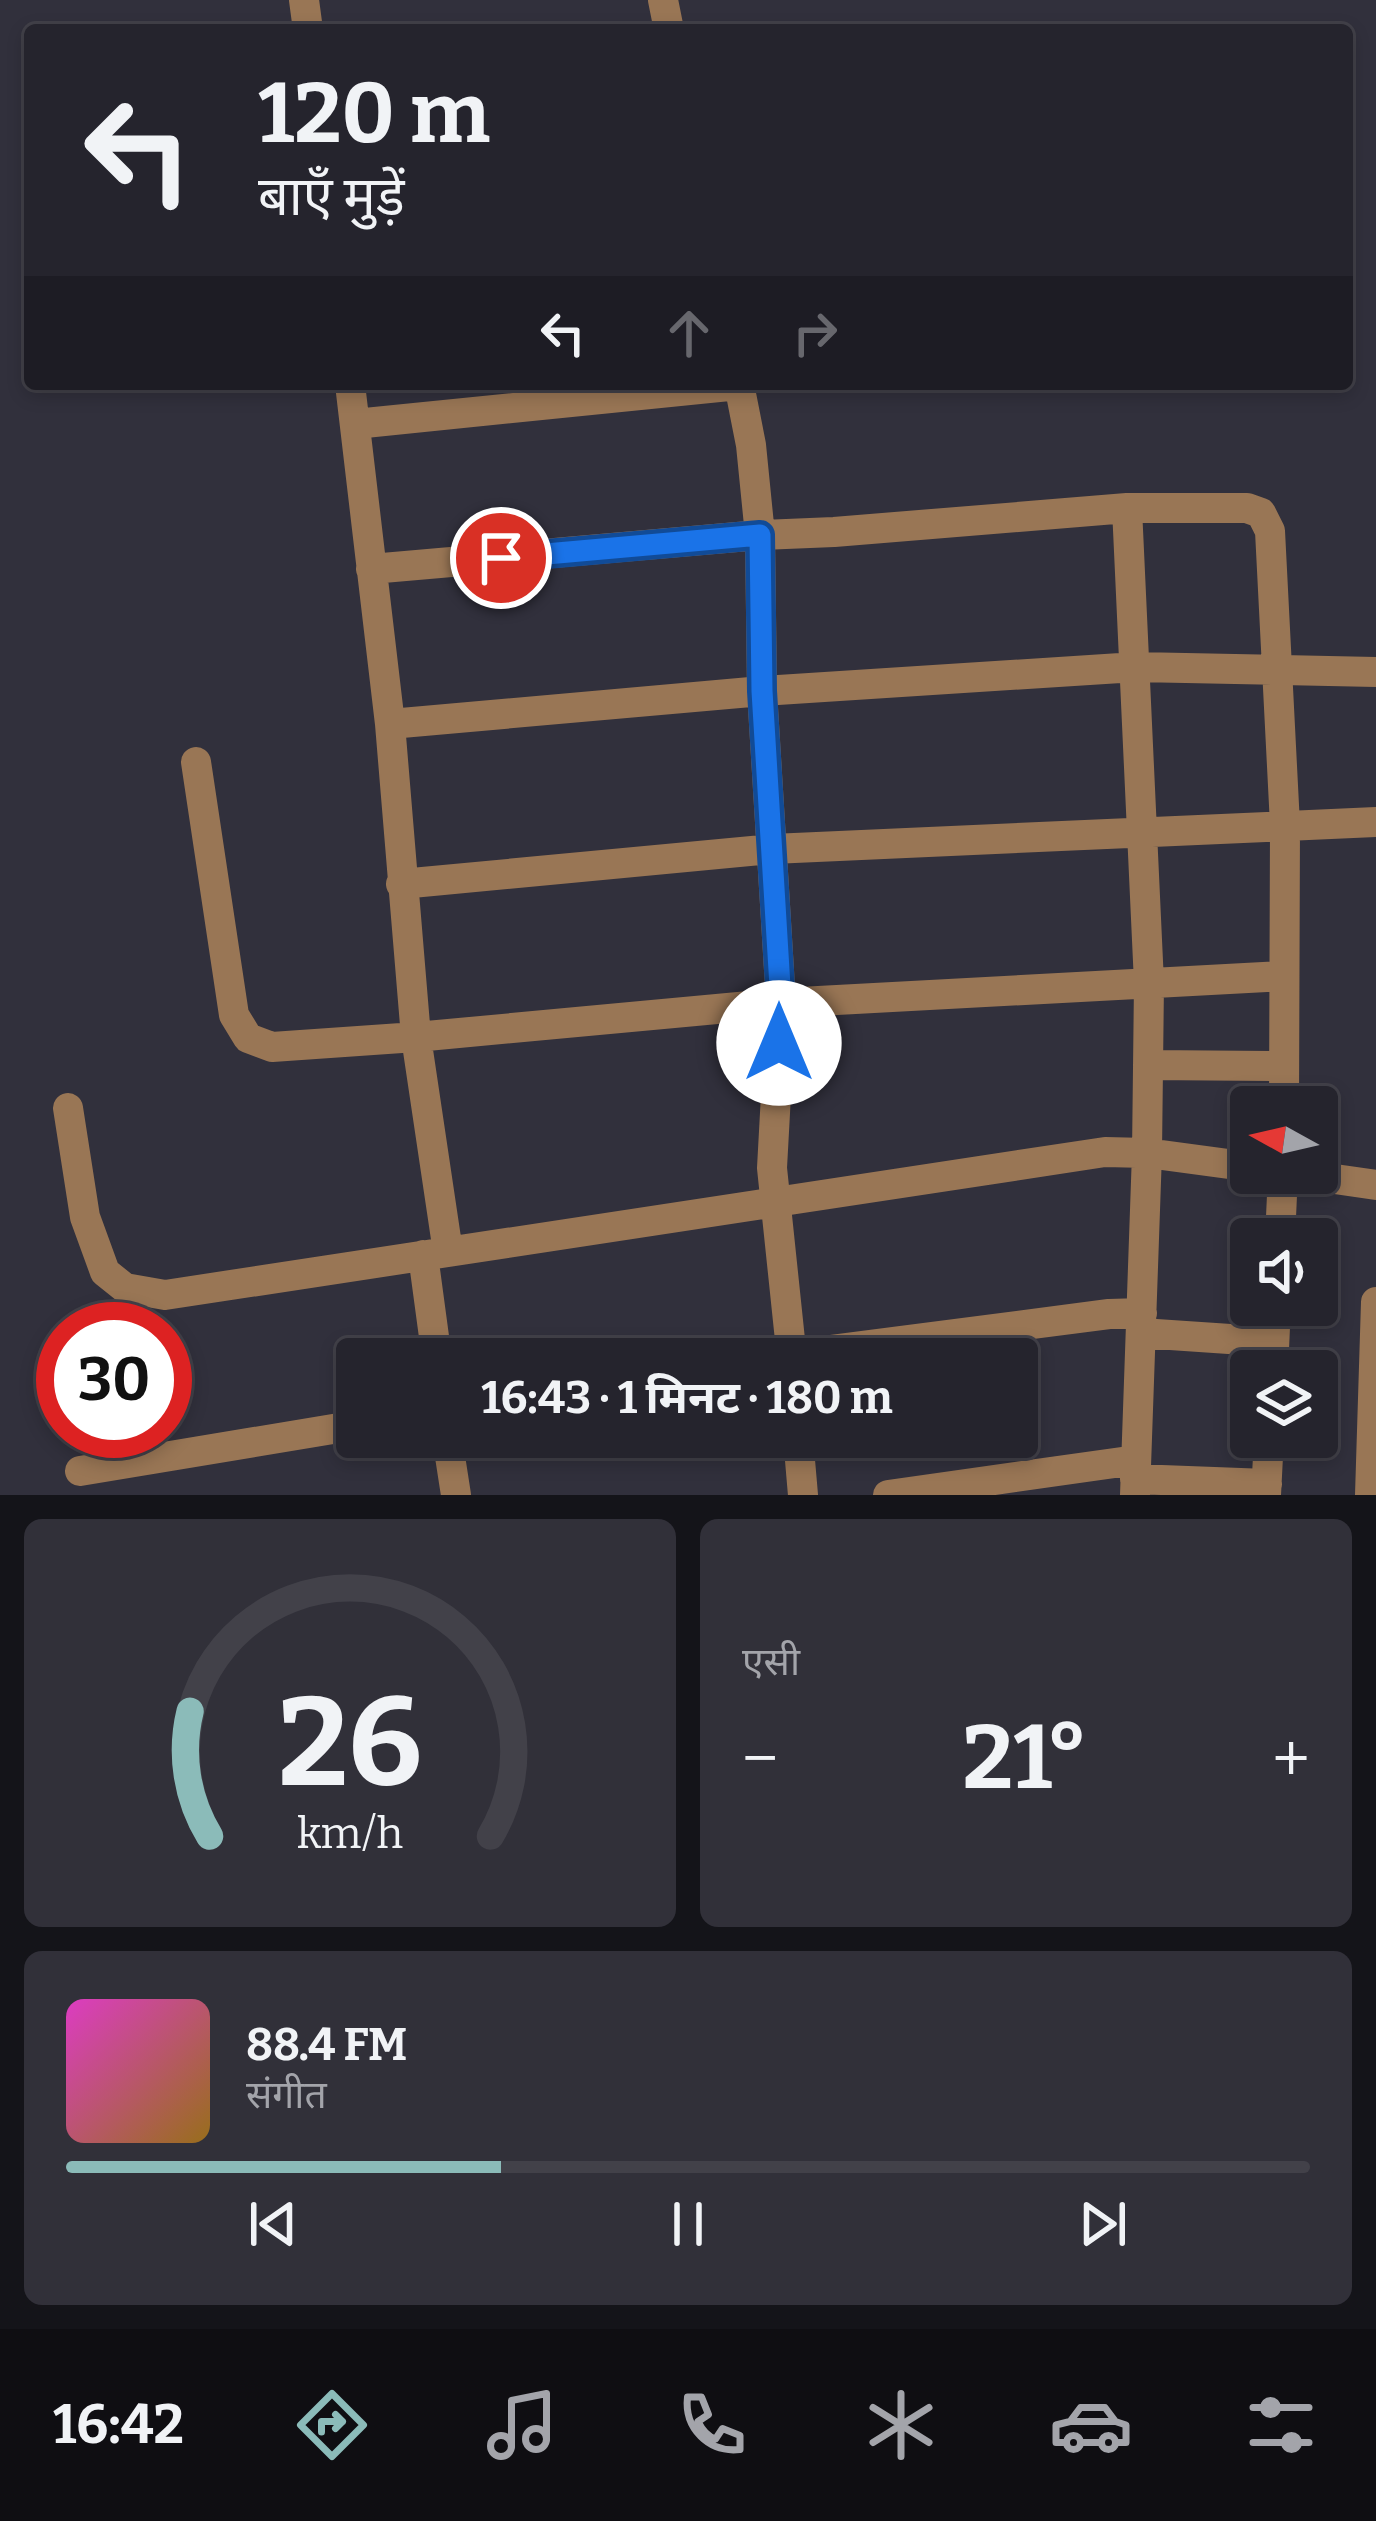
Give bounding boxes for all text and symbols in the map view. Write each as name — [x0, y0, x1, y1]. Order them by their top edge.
text: 120 m — [258, 63, 490, 164]
icon: left — [60, 72, 216, 228]
text: बाएँ मुड़ें — [258, 165, 405, 229]
icon: left — [530, 300, 596, 366]
icon: ahead — [656, 300, 722, 366]
icon: right — [782, 300, 848, 366]
pin — [450, 507, 552, 609]
icon: arrive — [468, 525, 534, 591]
position arrow — [716, 980, 842, 1106]
north arrow — [1230, 1086, 1338, 1194]
map controls — [1230, 1086, 1338, 1458]
button: sound — [1230, 1218, 1338, 1326]
speed limit sign: 30 — [36, 1302, 192, 1458]
button: layers — [1230, 1350, 1338, 1458]
text: 16:43 · 1 मिनट · 180 m — [481, 1371, 893, 1425]
text: एसी — [742, 1639, 800, 1685]
text: 26 — [278, 1668, 422, 1818]
text: 21° — [963, 1704, 1088, 1812]
text: − — [742, 1719, 778, 1798]
text: + — [1272, 1719, 1310, 1798]
text: km/h — [297, 1808, 403, 1859]
text: 88.4 FM — [246, 2018, 407, 2072]
text: संगीत — [246, 2072, 327, 2118]
icon: previous — [240, 2191, 306, 2257]
icon: pause — [655, 2191, 721, 2257]
icon: next — [1070, 2191, 1136, 2257]
icon: directions — [290, 2383, 374, 2467]
icon: music — [480, 2383, 564, 2467]
icon: phone — [670, 2383, 754, 2467]
icon: climate — [859, 2383, 943, 2467]
icon: car — [1049, 2383, 1133, 2467]
icon: filters — [1239, 2383, 1323, 2467]
text: 16:42 — [53, 2393, 184, 2457]

